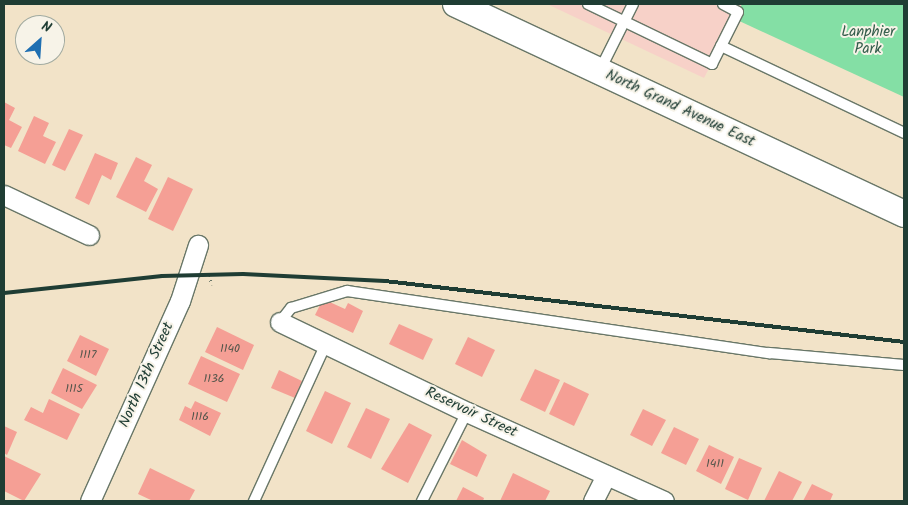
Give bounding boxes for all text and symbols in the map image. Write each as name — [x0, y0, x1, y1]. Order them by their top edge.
north arrow — [15, 15, 65, 65]
text: N — [37, 16, 55, 39]
park label: Lanphier Park — [841, 23, 895, 58]
street label: North Grand Avenue East — [603, 66, 757, 152]
street label: North 13th Street — [116, 320, 178, 430]
house number: 1140 — [220, 342, 240, 356]
house number: 1117 — [80, 348, 96, 362]
house number: 1136 — [203, 372, 225, 386]
house number: 1115 — [65, 382, 83, 396]
street label: Reservoir Street — [422, 384, 520, 442]
house number: 1116 — [191, 410, 209, 424]
house number: 1411 — [706, 457, 724, 471]

